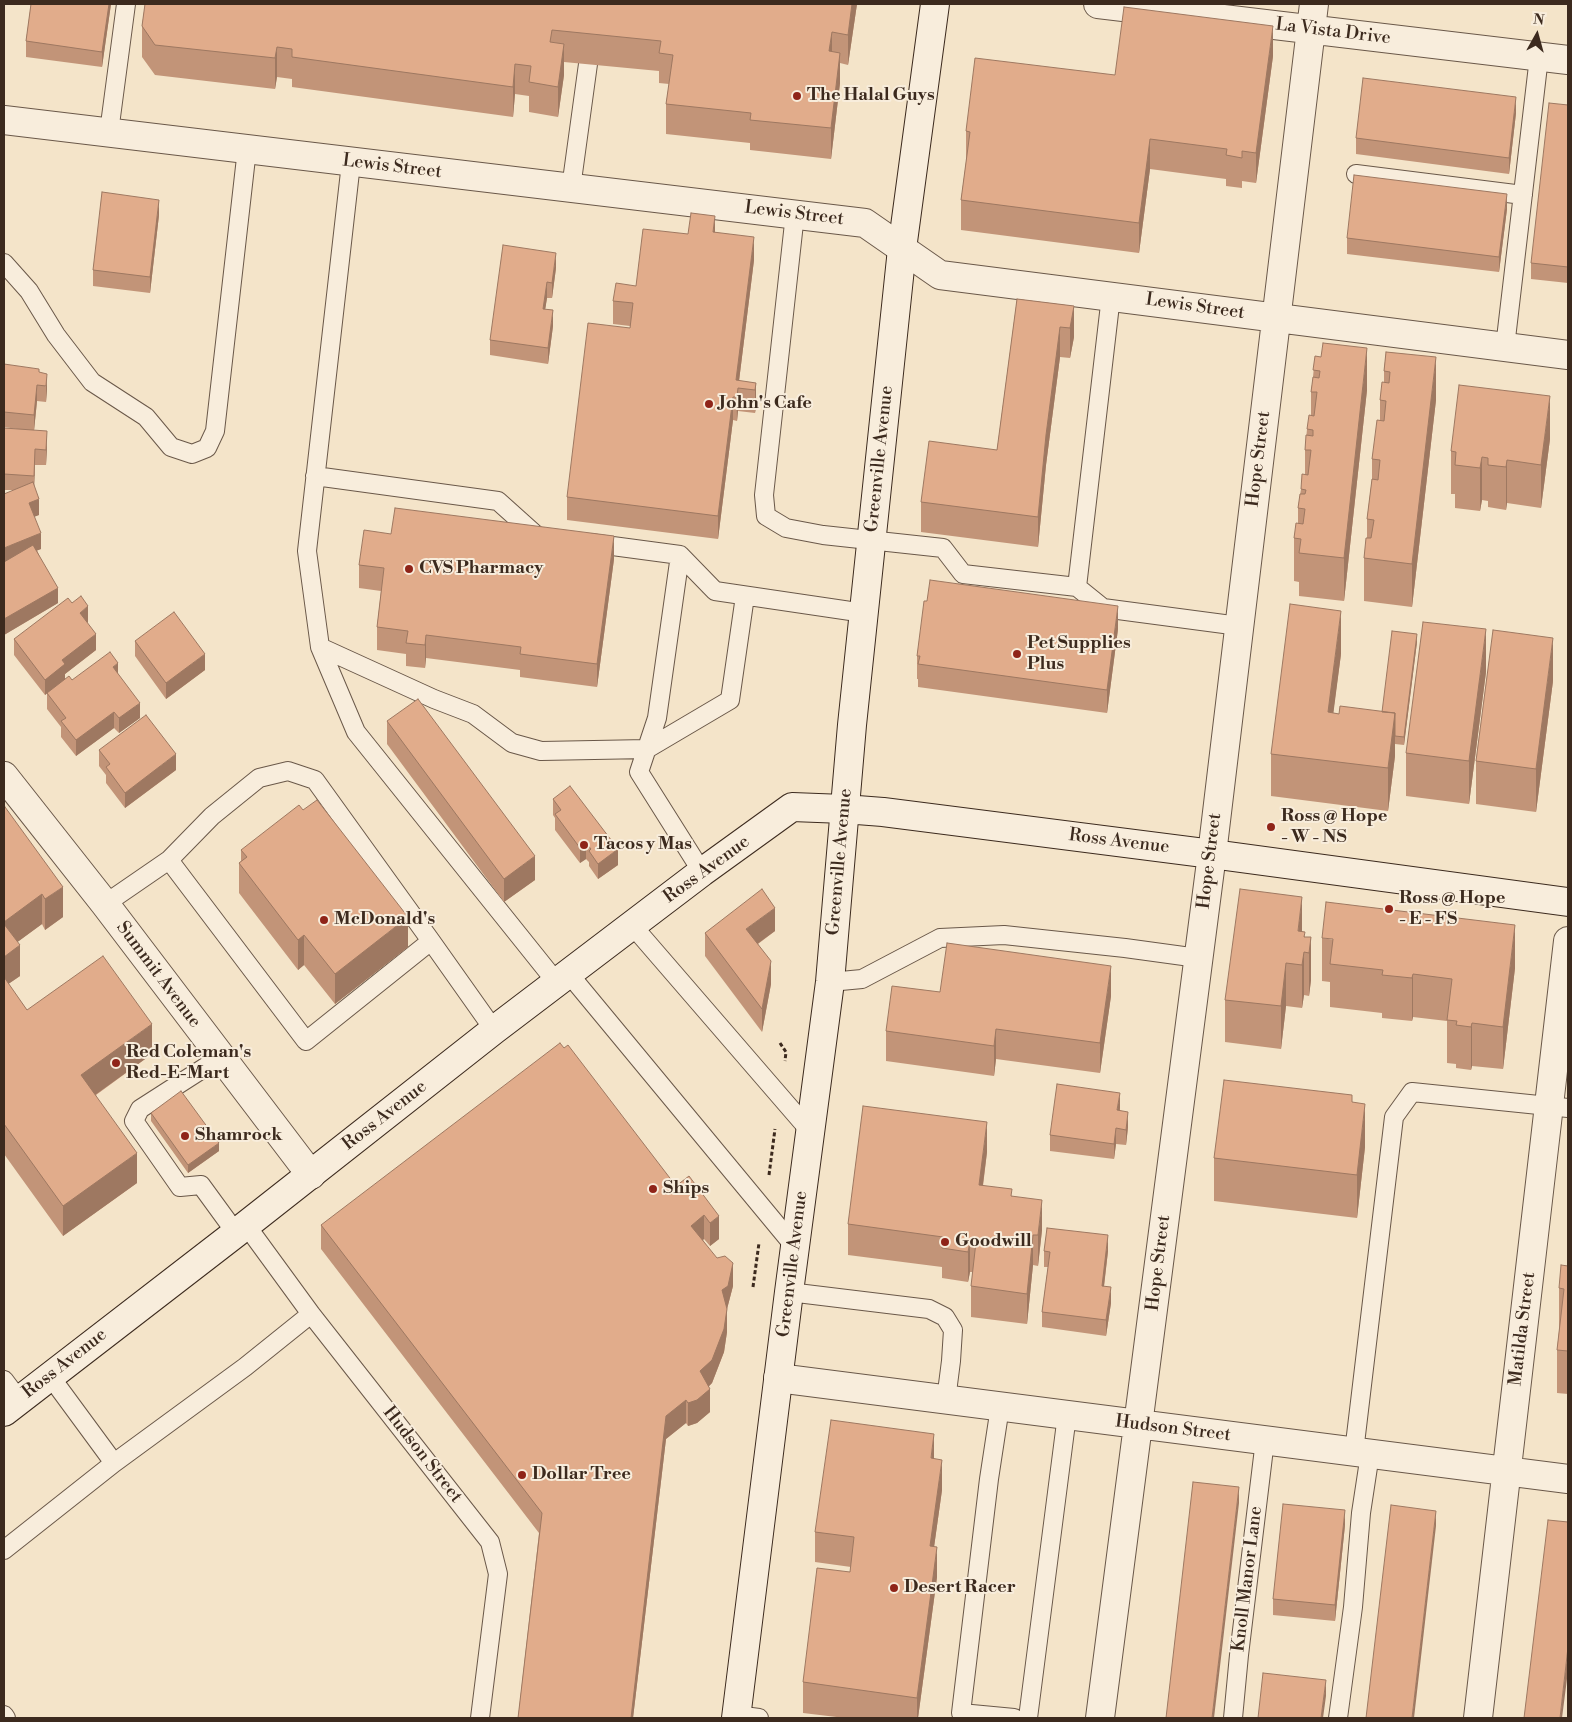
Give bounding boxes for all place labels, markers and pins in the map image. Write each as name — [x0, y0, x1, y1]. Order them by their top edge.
place label: The Halal Guys — [807, 85, 935, 107]
marker: The Halal Guys — [791, 90, 803, 102]
place label: John's Cafe — [719, 393, 812, 415]
marker: John's Cafe — [703, 398, 715, 410]
place label: CVS Pharmacy — [419, 558, 543, 580]
marker: CVS Pharmacy — [403, 563, 415, 575]
place label: Pet Supplies Plus — [1027, 633, 1131, 676]
marker: Pet Supplies Plus — [1011, 648, 1023, 660]
place label: Ross @ Hope - W - NS — [1281, 806, 1388, 849]
marker: Ross @ Hope - W - NS — [1265, 821, 1277, 833]
place label: Tacos y Mas — [594, 834, 692, 856]
marker: Tacos y Mas — [578, 839, 590, 851]
place label: Ross @ Hope - E - FS — [1399, 888, 1506, 931]
marker: Ross @ Hope - E - FS — [1383, 903, 1395, 915]
place label: McDonald's — [334, 909, 435, 931]
marker: McDonald's — [318, 914, 330, 926]
place label: Red Coleman's Red-E-Mart — [126, 1042, 251, 1084]
marker: Red Coleman's Red-E-Mart — [110, 1057, 122, 1069]
place label: Shamrock — [195, 1125, 282, 1147]
marker: Shamrock — [179, 1130, 191, 1142]
place label: Ships — [663, 1178, 709, 1200]
marker: Ships — [647, 1183, 659, 1195]
place label: Goodwill — [955, 1231, 1032, 1253]
marker: Goodwill — [939, 1236, 951, 1248]
place label: Dollar Tree — [532, 1464, 631, 1486]
marker: Dollar Tree — [516, 1469, 528, 1481]
place label: Desert Racer — [904, 1577, 1016, 1599]
marker: Desert Racer — [888, 1582, 900, 1594]

